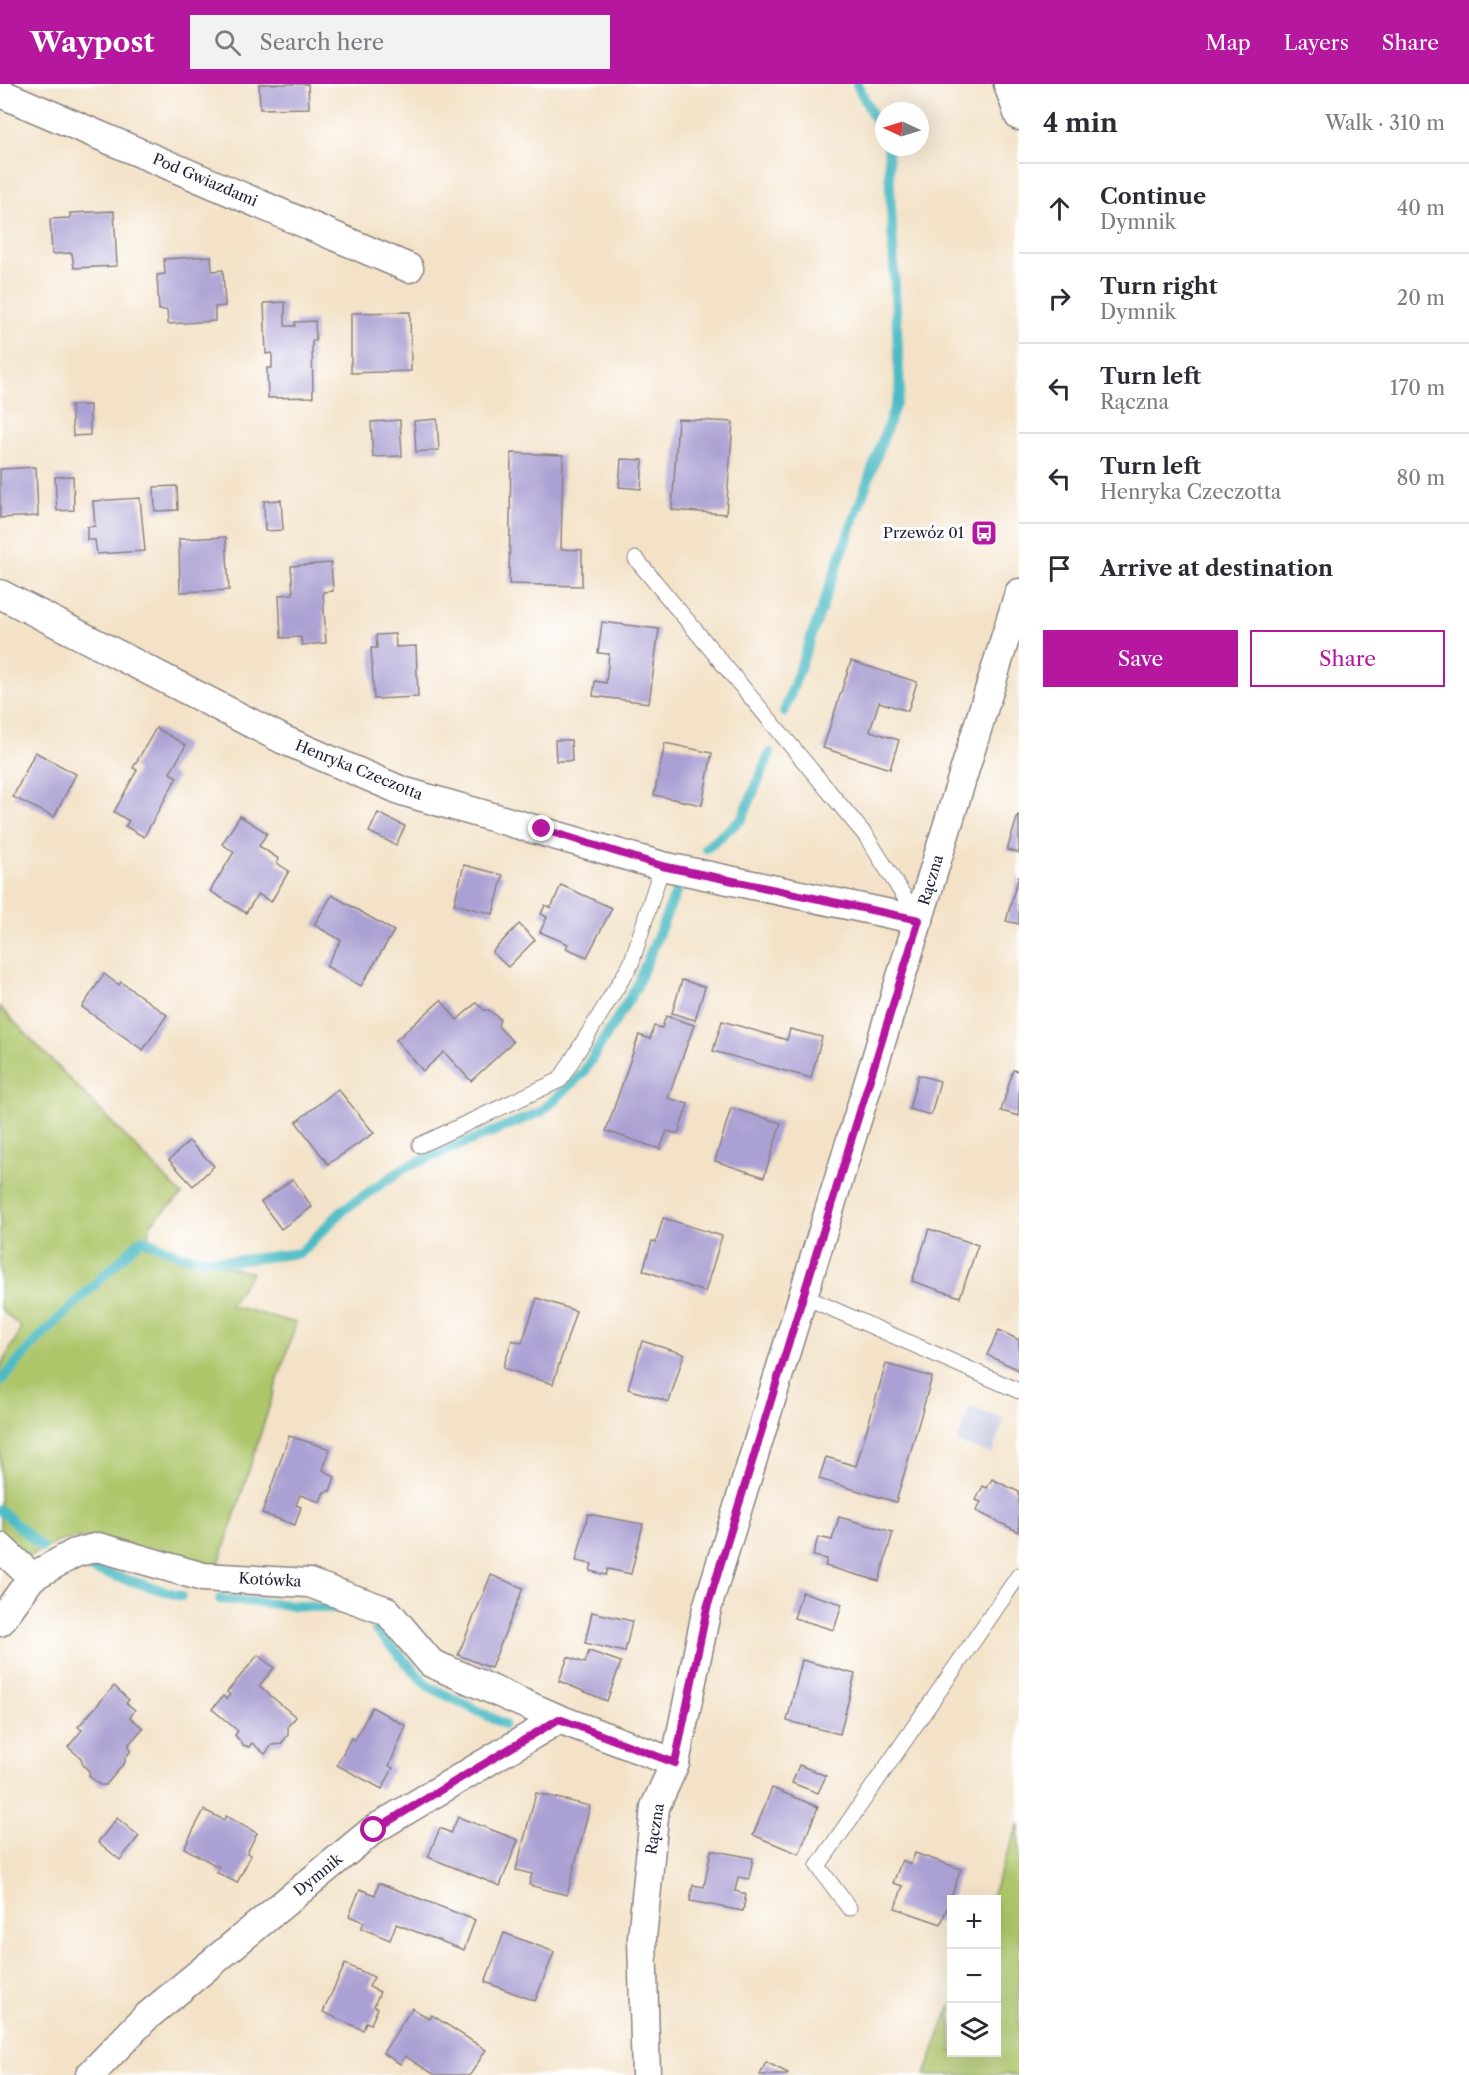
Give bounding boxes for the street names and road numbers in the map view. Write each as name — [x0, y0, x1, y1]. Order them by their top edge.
street label: Pod Gwiazdami — [150, 149, 261, 210]
street label: Henryka Czeczotta — [293, 735, 426, 804]
street label: Rączna — [914, 852, 947, 907]
street label: Kotówka — [238, 1568, 302, 1591]
street label: Rączna — [641, 1802, 668, 1856]
street label: Dymnik — [290, 1848, 347, 1900]

